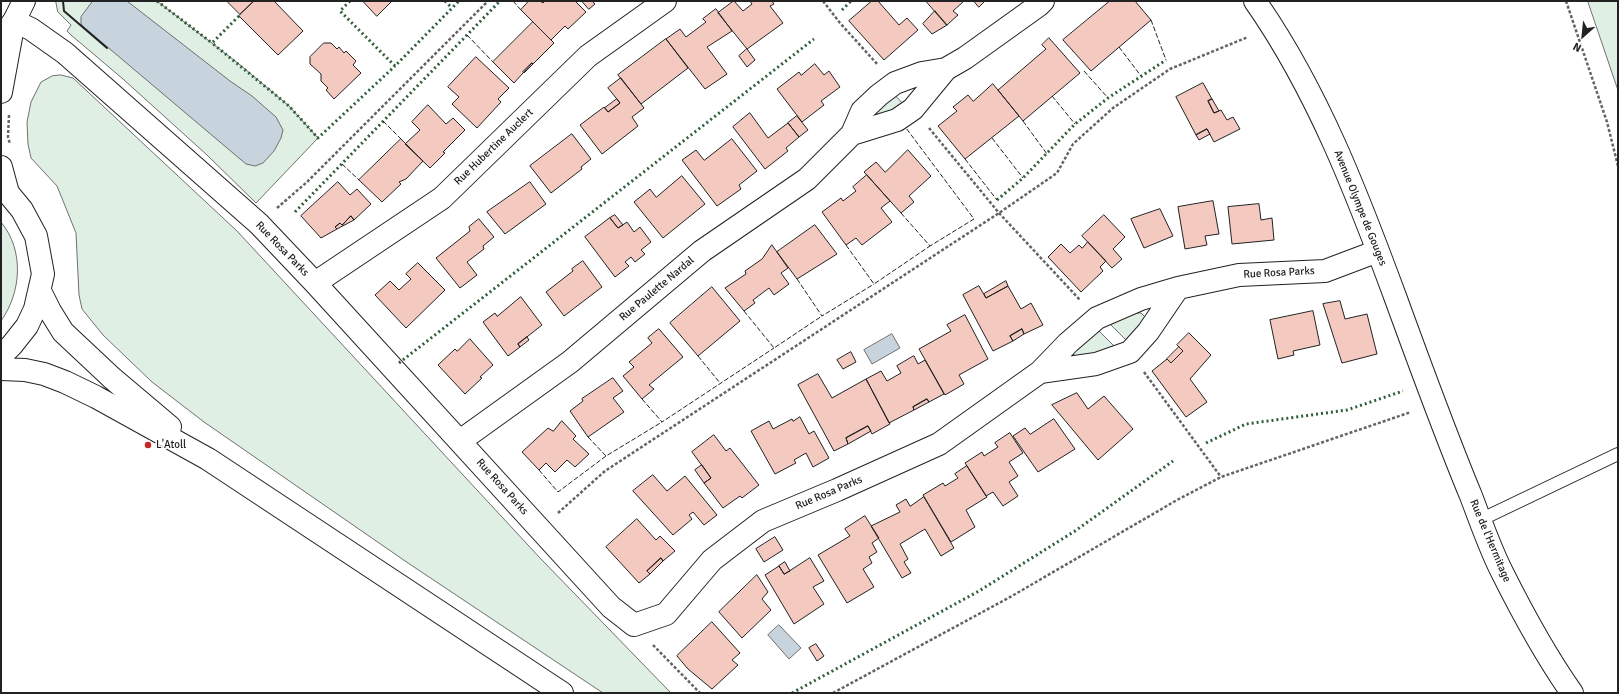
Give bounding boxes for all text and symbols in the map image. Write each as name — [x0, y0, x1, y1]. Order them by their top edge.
north arrow — [1563, 16, 1603, 56]
text: N — [1571, 40, 1584, 55]
street label: Rue Hubertine Auclert — [452, 106, 536, 188]
street label: Avenue Olympe de Gouges — [1331, 148, 1389, 268]
street label: Rue Rosa Parks — [253, 219, 311, 279]
street label: Rue Paulette Nardal — [617, 254, 697, 324]
street label: Rue Rosa Parks — [1243, 265, 1315, 281]
place label: L'Atoll — [156, 438, 186, 452]
marker: L'Atoll — [143, 440, 153, 450]
street label: Rue Rosa Parks — [473, 456, 531, 518]
street label: Rue Rosa Parks — [794, 473, 864, 513]
street label: Rue de l'Hermitage — [1467, 498, 1513, 584]

